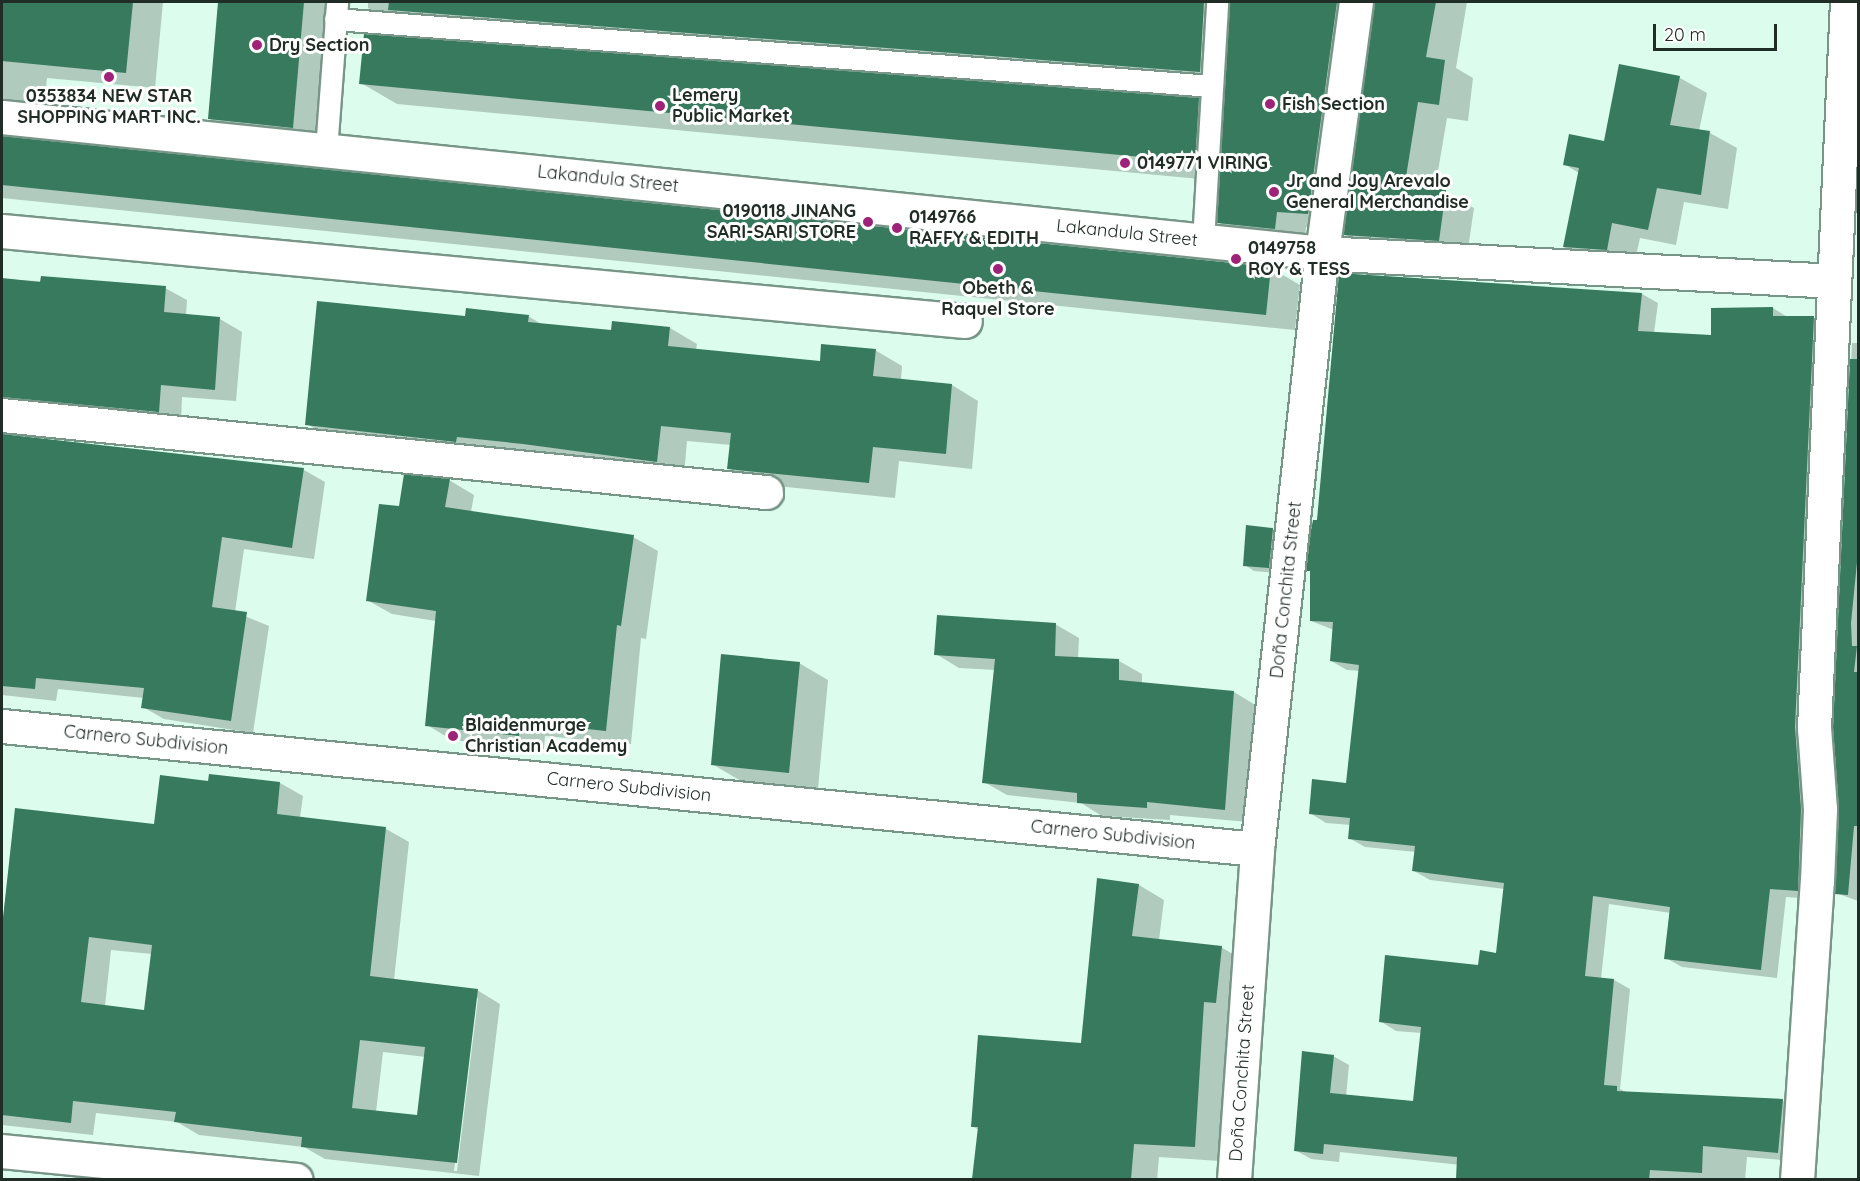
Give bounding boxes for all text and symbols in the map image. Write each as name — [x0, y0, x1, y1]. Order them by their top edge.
scale bar — [1656, 12, 1780, 50]
text: 20 m — [1664, 23, 1706, 46]
place label: Dry Section — [269, 34, 370, 56]
marker: Dry Section — [250, 38, 264, 52]
marker: 0353834 NEW STAR SHOPPING MART INC. — [102, 70, 116, 84]
place label: Lemery Public Market — [672, 85, 790, 128]
place label: 0353834 NEW STAR SHOPPING MART INC. — [17, 86, 201, 128]
place label: Fish Section — [1282, 93, 1385, 115]
marker: Fish Section — [1263, 97, 1277, 111]
marker: Lemery Public Market — [653, 99, 667, 113]
place label: 0149771 VIRING — [1137, 152, 1268, 174]
marker: 0149771 VIRING — [1118, 156, 1132, 170]
street label: Lakandula Street — [536, 161, 680, 197]
place label: Jr and Joy Arevalo General Merchandise — [1286, 171, 1469, 213]
marker: Jr and Joy Arevalo General Merchandise — [1267, 185, 1281, 199]
place label: 0190118 JINANG SARI-SARI STORE — [707, 201, 856, 244]
place label: 0149766 RAFFY & EDITH — [909, 207, 1039, 250]
marker: 0190118 JINANG SARI-SARI STORE — [861, 215, 875, 229]
street label: Lakandula Street — [1055, 215, 1199, 251]
marker: 0149766 RAFFY & EDITH — [890, 221, 904, 235]
place label: 0149758 ROY & TESS — [1248, 238, 1350, 280]
marker: 0149758 ROY & TESS — [1229, 252, 1243, 266]
marker: Obeth & Raquel Store — [991, 262, 1005, 276]
place label: Obeth & Raquel Store — [941, 278, 1055, 320]
street label: Doña Conchita Street — [1266, 500, 1306, 680]
place label: Blaidenmurge Christian Academy — [465, 715, 627, 758]
street label: Carnero Subdivision — [63, 721, 229, 759]
marker: Blaidenmurge Christian Academy — [446, 729, 460, 743]
street label: Carnero Subdivision — [546, 768, 712, 806]
street label: Carnero Subdivision — [1030, 816, 1196, 854]
street label: Doña Conchita Street — [1225, 984, 1259, 1162]

